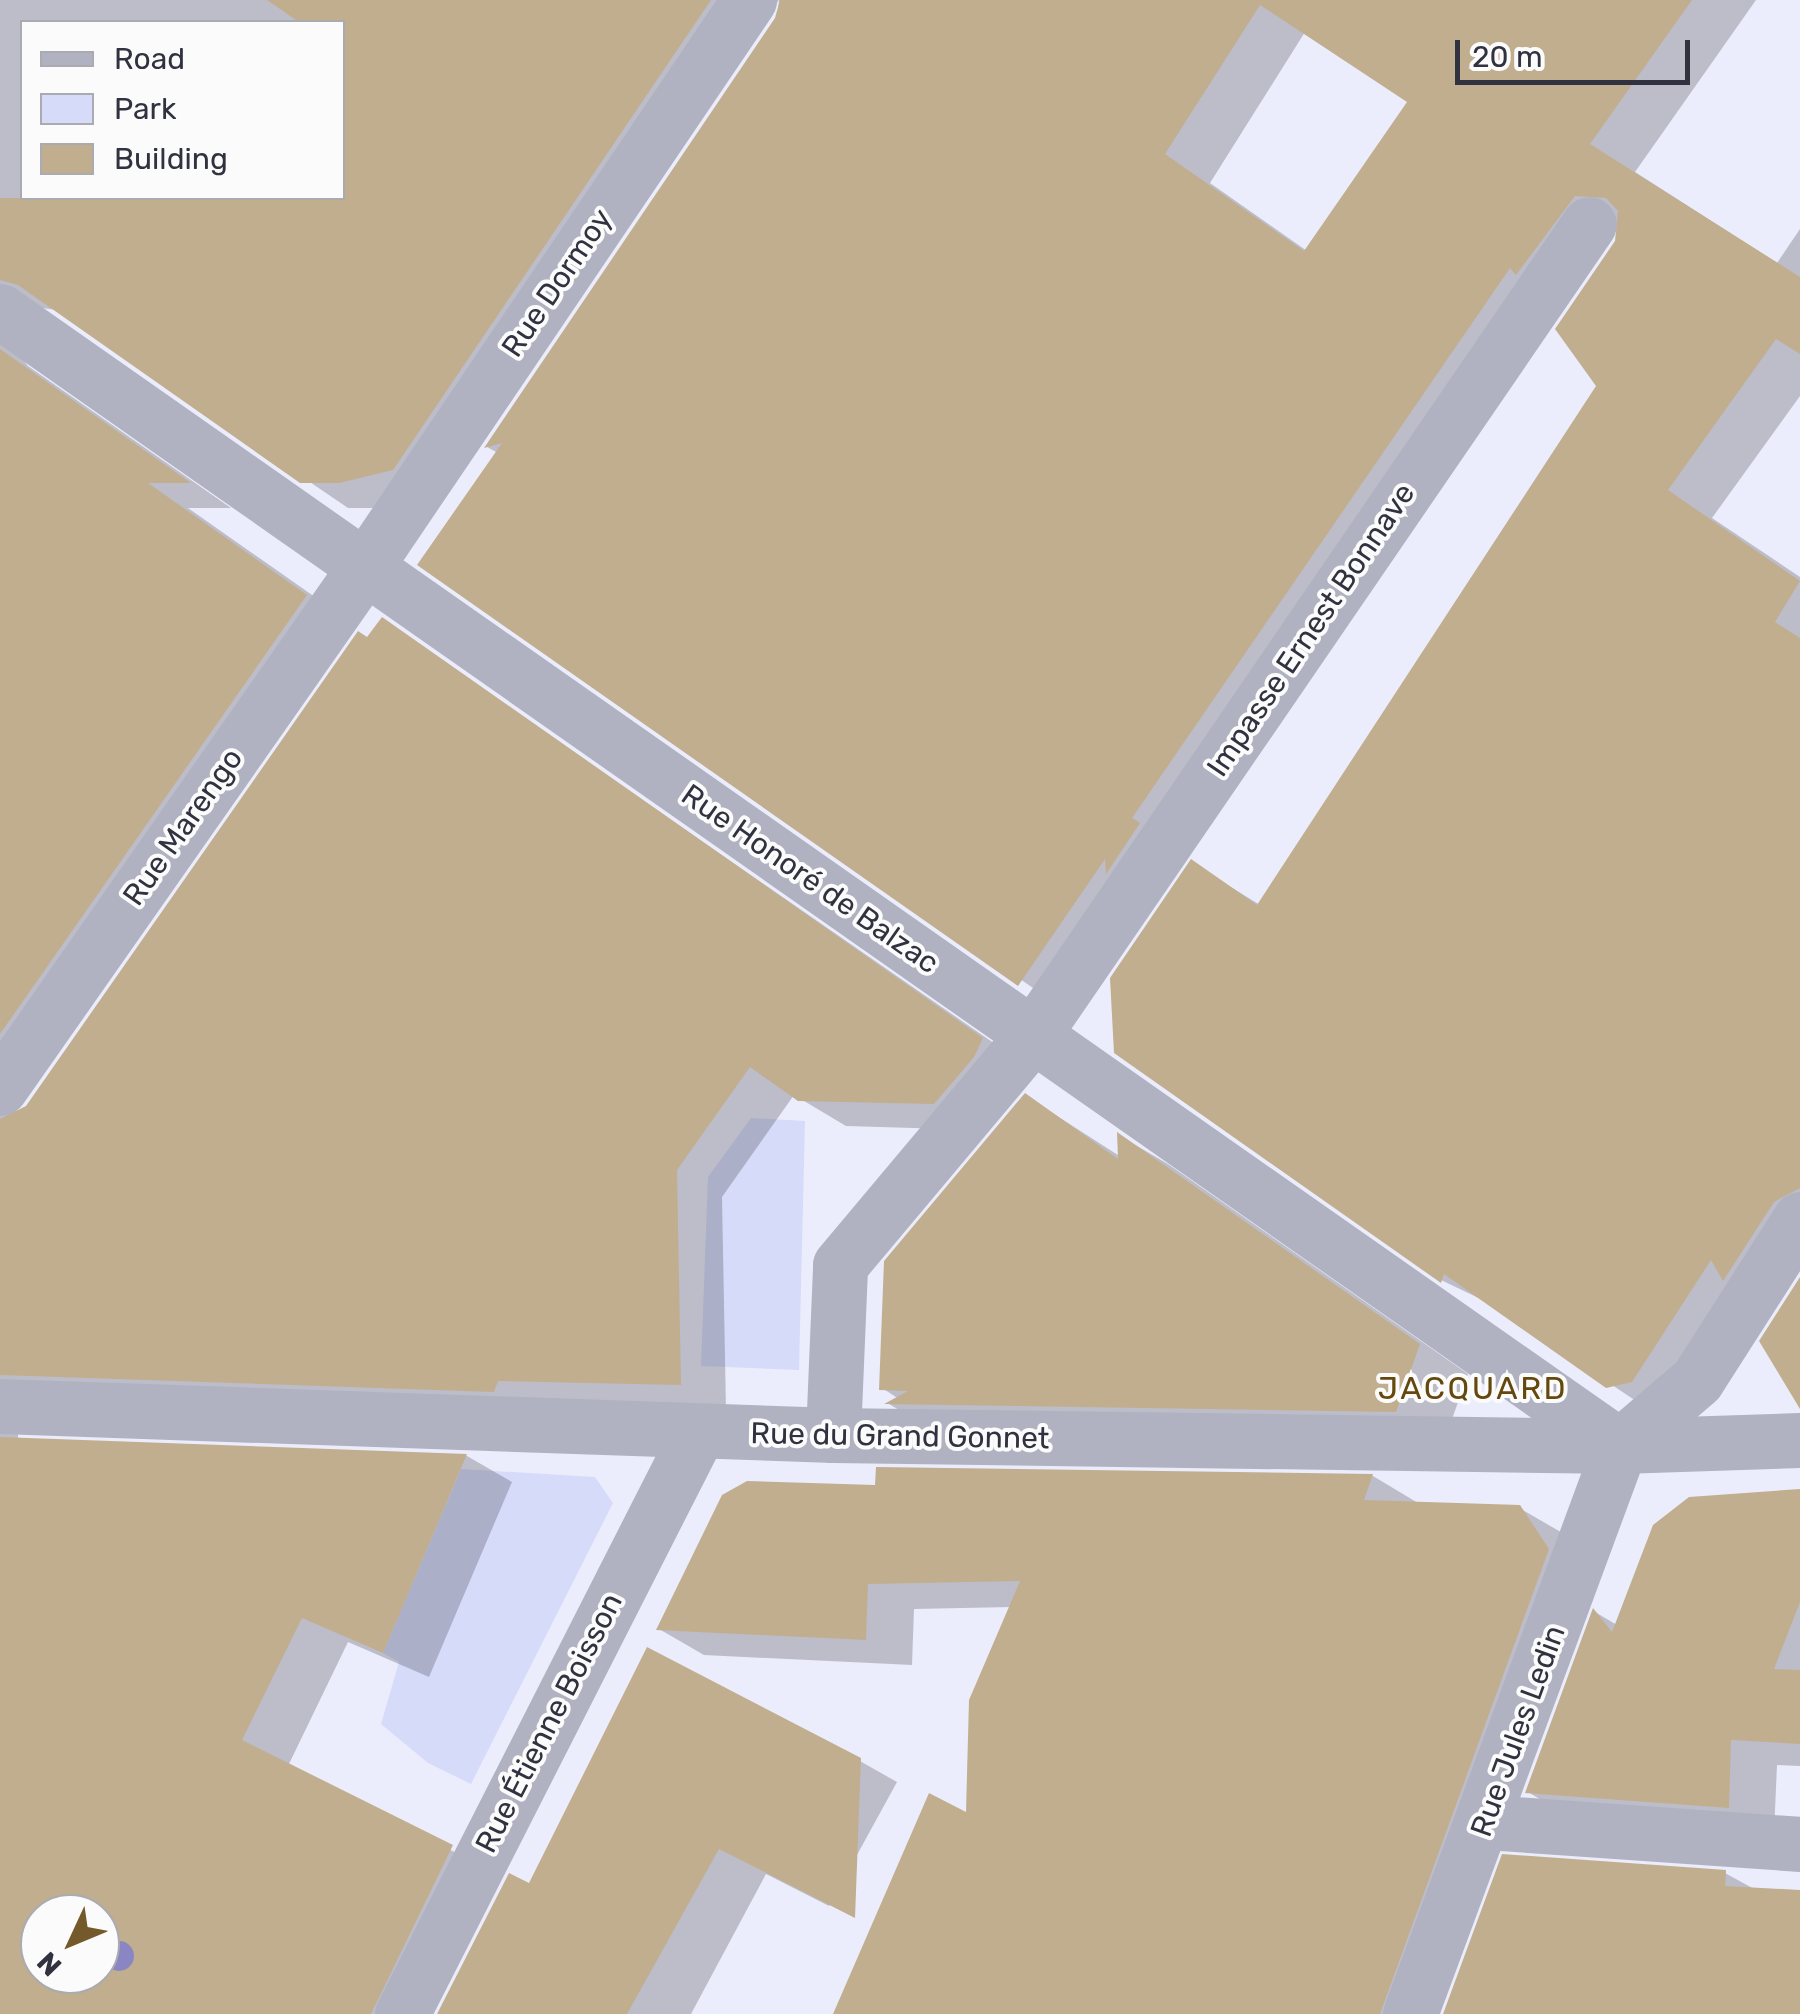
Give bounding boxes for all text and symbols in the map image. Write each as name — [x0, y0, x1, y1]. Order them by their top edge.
legend — [20, 20, 345, 200]
scale bar — [1460, 20, 1695, 82]
text: 20 m — [1472, 39, 1543, 75]
text: Road — [114, 41, 185, 77]
text: Park — [114, 91, 176, 127]
text: Building — [114, 141, 228, 177]
street label: Rue Dormoy — [494, 202, 620, 364]
street label: Impasse Ernest Bonnave — [1199, 477, 1423, 783]
street label: Rue Marengo — [116, 742, 250, 912]
street label: Rue Honoré de Balzac — [675, 777, 945, 981]
district label: JACQUARD — [1378, 1369, 1568, 1407]
street label: Rue du Grand Gonnet — [750, 1415, 1050, 1457]
street label: Rue Étienne Boisson — [468, 1587, 630, 1859]
street label: Rue Jules Ledin — [1463, 1620, 1573, 1842]
north arrow — [20, 1894, 120, 1994]
text: N — [31, 1945, 68, 1983]

